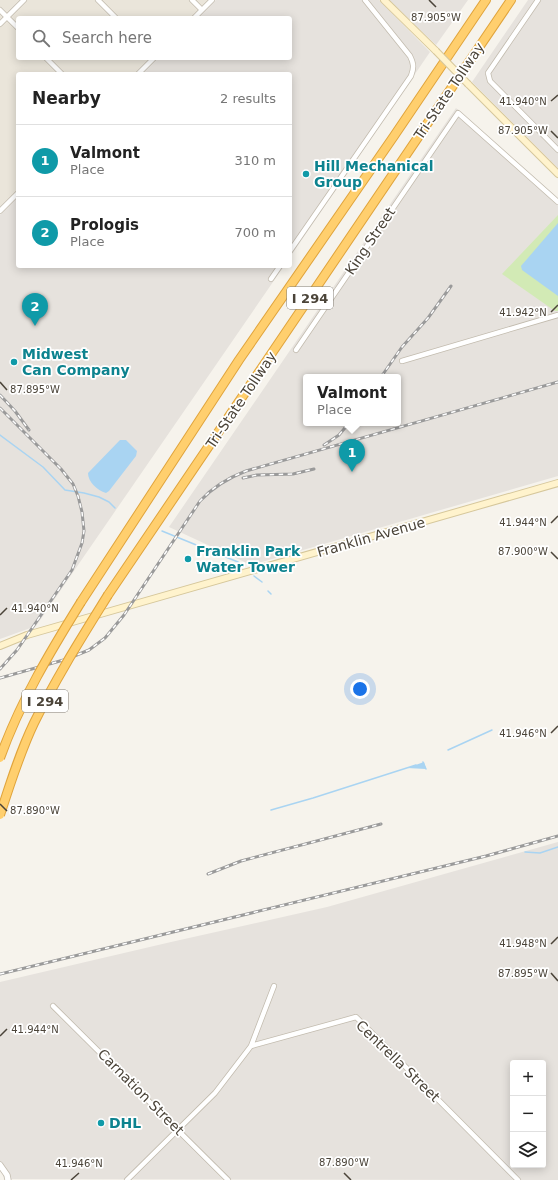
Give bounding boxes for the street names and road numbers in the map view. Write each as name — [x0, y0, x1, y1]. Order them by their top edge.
street label: Tri-State Tollway — [410, 39, 487, 143]
street label: King Street — [342, 204, 399, 278]
road number: I 294 — [287, 287, 333, 309]
street label: Tri-State Tollway — [202, 348, 279, 452]
street label: Franklin Avenue — [315, 514, 427, 560]
road number: I 294 — [22, 690, 68, 712]
street label: Centrella Street — [353, 1017, 444, 1105]
street label: Carnation Street — [95, 1046, 188, 1139]

